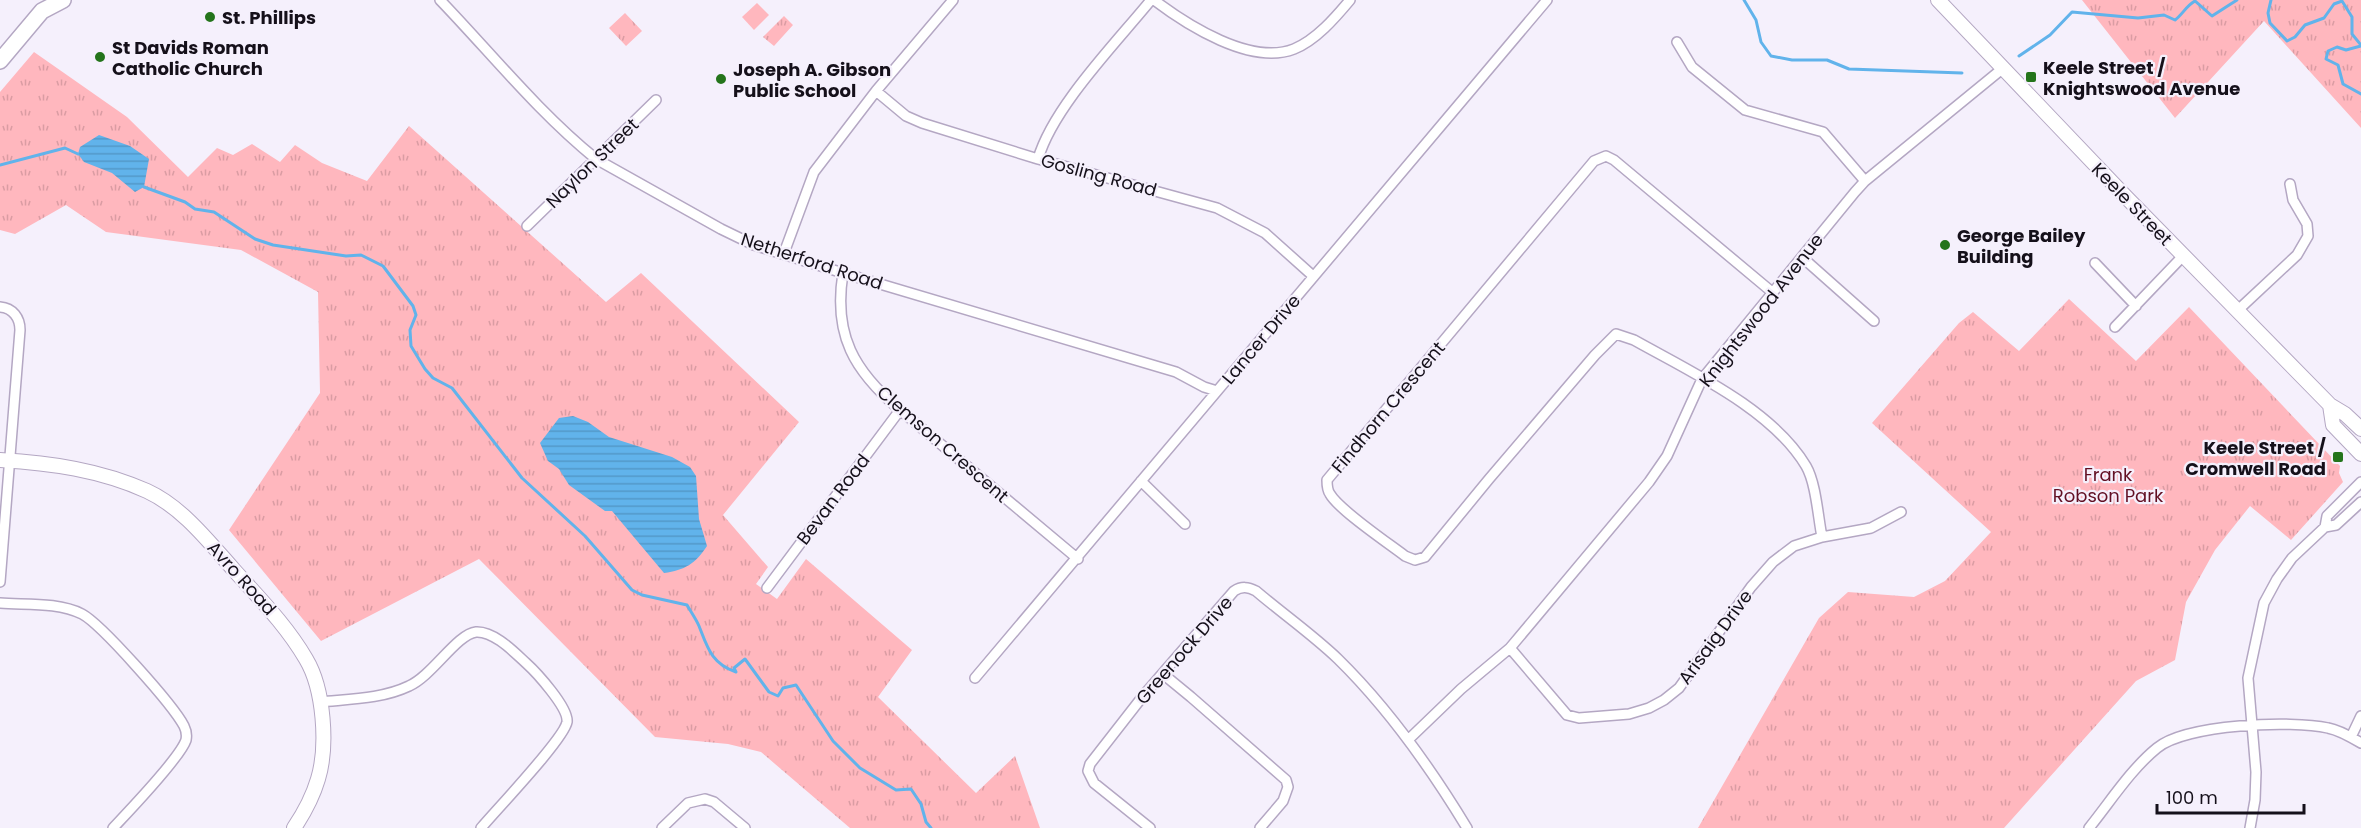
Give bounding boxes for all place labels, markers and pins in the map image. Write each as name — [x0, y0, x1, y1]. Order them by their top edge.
place label: St. Phillips — [222, 5, 316, 30]
marker: St. Phillips — [203, 10, 217, 24]
place label: St Davids Roman Catholic Church — [112, 35, 269, 81]
marker: St Davids Roman Catholic Church — [93, 50, 107, 64]
place label: Keele Street / Knightswood Avenue — [2043, 55, 2240, 101]
place label: Joseph A. Gibson Public School — [733, 57, 891, 103]
marker: Keele Street / Knightswood Avenue — [2024, 70, 2038, 84]
marker: Joseph A. Gibson Public School — [714, 72, 728, 86]
place label: George Bailey Building — [1957, 223, 2086, 269]
marker: George Bailey Building — [1938, 238, 1952, 252]
place label: Keele Street / Cromwell Road — [2185, 435, 2326, 481]
marker: Keele Street / Cromwell Road — [2331, 450, 2345, 464]

